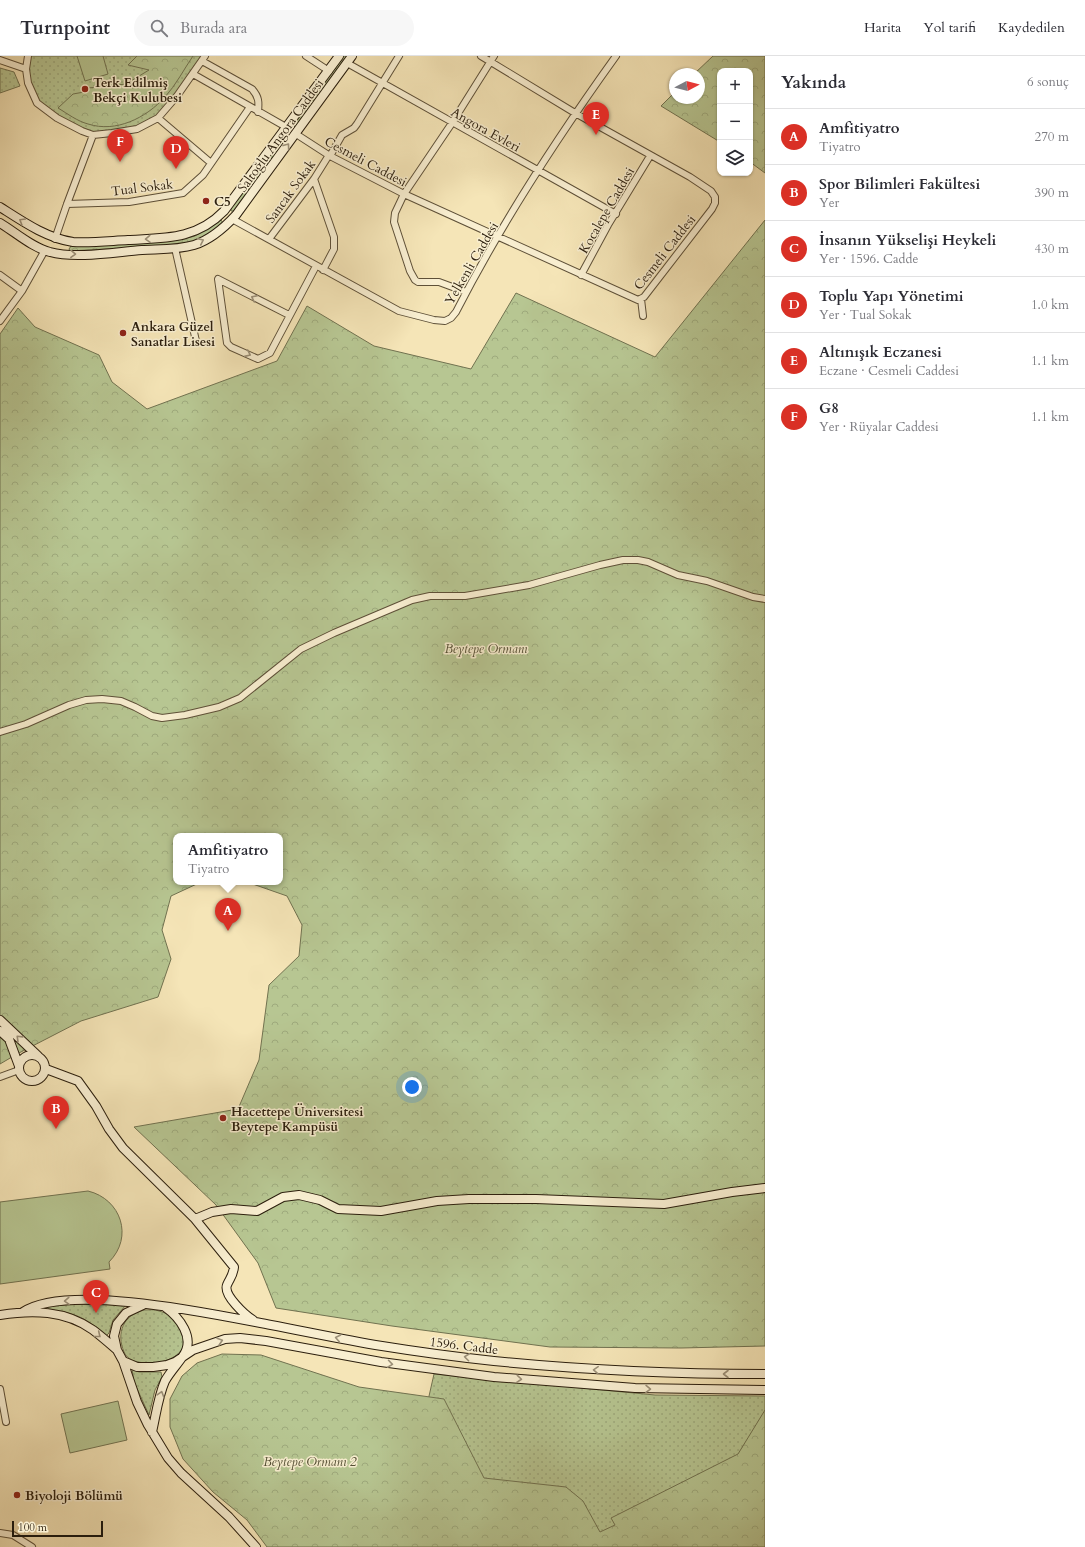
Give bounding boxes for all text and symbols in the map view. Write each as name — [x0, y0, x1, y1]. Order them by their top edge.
search box — [134, 10, 414, 46]
text: Turnpoint — [20, 15, 110, 41]
icon: search — [148, 17, 170, 39]
text: Burada ara — [180, 18, 247, 38]
text: Harita — [864, 18, 901, 37]
text: Yol tarifi — [923, 18, 976, 37]
text: Kaydedilen — [998, 18, 1065, 37]
north arrow — [669, 68, 705, 104]
map controls — [717, 68, 753, 176]
button: + — [717, 68, 753, 104]
text: Yakında — [781, 71, 846, 94]
text: 6 sonuç — [1027, 73, 1069, 91]
place label: Terk Edilmiş Bekçi Kulubesi — [93, 74, 182, 107]
street label: Saltoğlu Angora Caddesi — [234, 75, 328, 196]
marker: Terk Edilmiş Bekçi Kulubesi — [80, 84, 90, 94]
pin: E — [583, 102, 609, 135]
street label: Angora Evleri — [447, 103, 524, 157]
button: − — [717, 104, 753, 140]
text: Amfitiyatro — [819, 118, 899, 138]
text: A — [789, 128, 799, 146]
text: 270 m — [1035, 128, 1069, 146]
pin: F — [107, 129, 133, 162]
street label: Cesmeli Caddesi — [321, 133, 410, 191]
pin: D — [163, 136, 189, 169]
text: Tiyatro — [819, 138, 861, 156]
button: layers — [717, 140, 753, 176]
one-way arrow — [282, 143, 289, 150]
street label: Sancak Sokak — [262, 156, 320, 227]
street label: Kocalepe Caddesi — [575, 164, 639, 257]
text: Spor Bilimleri Fakültesi — [819, 174, 980, 194]
street label: Tual Sokak — [110, 175, 174, 201]
text: B — [789, 184, 799, 202]
text: 390 m — [1035, 184, 1069, 202]
place label: C5 — [214, 193, 231, 211]
text: Yer — [819, 194, 839, 212]
marker: C5 — [201, 196, 211, 206]
street label: Cesmeli Caddesi — [630, 211, 700, 294]
street label: Yelkenli Caddesi — [441, 218, 503, 308]
one-way arrow — [19, 219, 27, 226]
text: İnsanın Yükselişi Heykeli — [819, 230, 996, 250]
one-way arrow — [145, 235, 151, 243]
one-way arrow — [197, 238, 205, 246]
text: C — [789, 240, 799, 258]
text: 430 m — [1035, 240, 1069, 258]
one-way arrow — [70, 250, 76, 258]
text: Yer · 1596. Cadde — [819, 250, 918, 268]
text: Toplu Yapı Yönetimi — [819, 286, 964, 306]
one-way arrow — [251, 295, 258, 303]
text: D — [788, 296, 800, 314]
text: 1.0 km — [1031, 296, 1069, 314]
text: Yer · Tual Sokak — [819, 306, 912, 324]
place label: Ankara Güzel Sanatlar Lisesi — [131, 318, 215, 351]
marker: Ankara Güzel Sanatlar Lisesi — [118, 328, 128, 338]
text: Altınışık Eczanesi — [819, 342, 942, 362]
one-way arrow — [244, 349, 251, 357]
text: E — [790, 352, 798, 370]
text: 1.1 km — [1031, 352, 1069, 370]
text: Eczane · Cesmeli Caddesi — [819, 362, 959, 380]
text: G8 — [819, 398, 839, 418]
text: F — [790, 408, 798, 426]
text: 1.1 km — [1031, 408, 1069, 426]
text: Yer · Rüyalar Caddesi — [819, 418, 939, 436]
park label: Beytepe Ormanı — [444, 640, 528, 658]
popup — [173, 833, 283, 885]
text: Amfitiyatro — [188, 840, 268, 860]
text: Tiyatro — [188, 860, 229, 878]
pin: A — [215, 898, 241, 931]
one-way arrow — [16, 1035, 24, 1043]
your location — [402, 1077, 422, 1097]
pin: B — [43, 1096, 69, 1129]
place label: Hacettepe Üniversitesi Beytepe Kampüsü — [231, 1103, 363, 1136]
marker: Hacettepe Üniversitesi Beytepe Kampüsü — [218, 1113, 228, 1123]
pin: C — [83, 1280, 109, 1313]
one-way arrow — [64, 1296, 70, 1305]
one-way arrow — [94, 1330, 101, 1337]
street label: 1596. Cadde — [429, 1333, 499, 1359]
one-way arrow — [335, 1334, 341, 1343]
one-way arrow — [217, 1337, 224, 1346]
one-way arrow — [464, 1353, 470, 1362]
one-way arrow — [387, 1359, 393, 1368]
one-way arrow — [593, 1365, 599, 1374]
one-way arrow — [723, 1370, 729, 1378]
one-way arrow — [516, 1375, 522, 1384]
one-way arrow — [645, 1384, 651, 1393]
one-way arrow — [156, 1391, 165, 1398]
park label: Beytepe Ormanı 2 — [263, 1453, 357, 1471]
place label: Biyoloji Bölümü — [25, 1487, 123, 1505]
marker: Biyoloji Bölümü — [12, 1490, 22, 1500]
scale bar — [12, 1519, 103, 1538]
text: 100 m — [18, 1520, 47, 1535]

